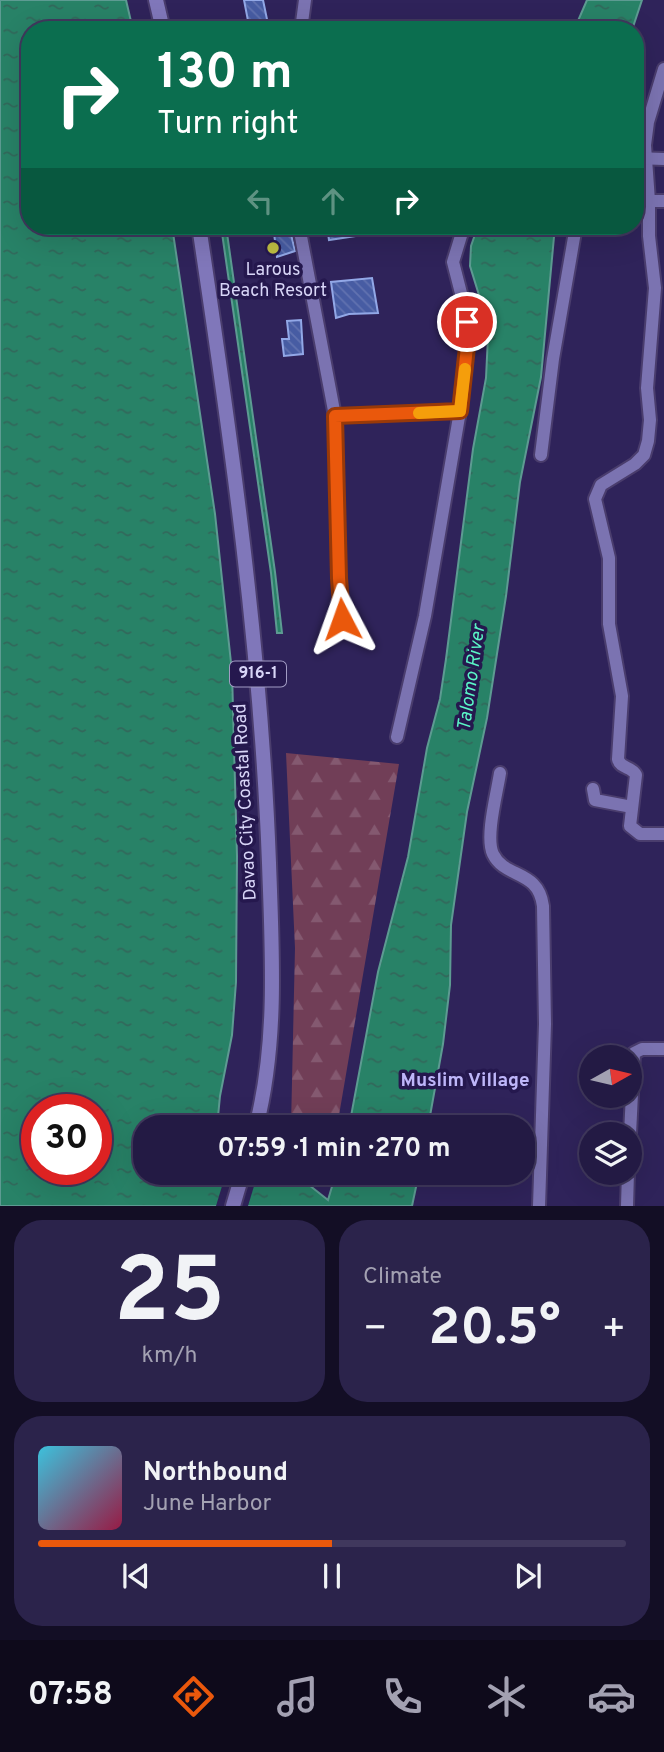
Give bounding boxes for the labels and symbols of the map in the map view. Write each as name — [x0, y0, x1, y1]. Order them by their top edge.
marker: Larous Beach Resort — [265, 240, 281, 256]
place label: Larous Beach Resort — [219, 259, 327, 303]
pin — [437, 292, 497, 352]
position arrow — [305, 582, 379, 656]
water label: Talomo River — [453, 622, 492, 733]
road number: 916-1 — [230, 662, 286, 687]
street label: Davao City Coastal Road — [229, 703, 263, 901]
north arrow — [579, 1045, 642, 1108]
district label: Muslim Village — [401, 1069, 529, 1093]
speed limit sign: 30 — [21, 1094, 112, 1185]

